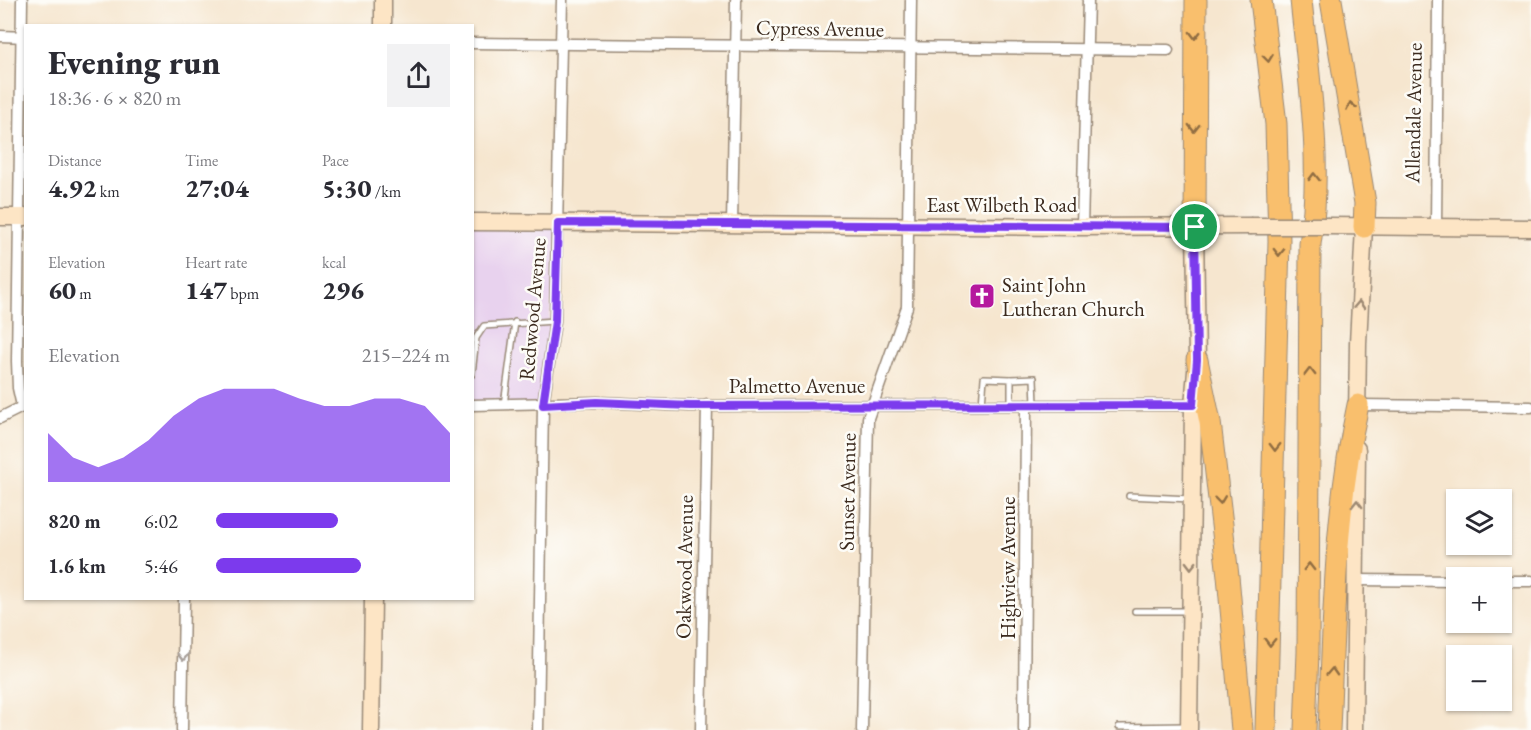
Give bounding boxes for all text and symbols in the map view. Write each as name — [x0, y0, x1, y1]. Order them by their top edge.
street label: Cypress Avenue — [756, 13, 884, 43]
one-way arrow — [1189, 30, 1201, 39]
text: Evening run — [48, 41, 220, 84]
street label: Allendale Avenue — [1398, 42, 1428, 185]
button: share — [387, 44, 450, 107]
one-way arrow — [1261, 53, 1274, 63]
text: 18:36 · 6 × 820 m — [48, 85, 181, 111]
one-way arrow — [1345, 102, 1358, 112]
one-way arrow — [1188, 124, 1200, 133]
text: Distance — [48, 150, 101, 171]
text: Time — [185, 150, 218, 171]
text: Pace — [322, 150, 349, 171]
text: 4.92 — [48, 171, 97, 205]
text: 27:04 — [185, 171, 249, 205]
text: 5:30 — [322, 171, 372, 205]
one-way arrow — [1308, 172, 1320, 181]
text: km — [97, 181, 120, 202]
text: /km — [372, 181, 401, 202]
street label: East Wilbeth Road — [927, 191, 1078, 218]
pin — [1169, 201, 1220, 252]
icon: arrive — [1178, 210, 1211, 243]
street label: Redwood Avenue — [512, 236, 552, 382]
one-way arrow — [1273, 248, 1285, 257]
text: Elevation — [48, 252, 106, 273]
text: Heart rate — [185, 252, 247, 273]
text: kcal — [322, 252, 346, 273]
place label: Saint John Lutheran Church — [1002, 271, 1145, 322]
text: 60 — [48, 273, 76, 307]
text: 147 — [185, 273, 227, 307]
text: 296 — [322, 273, 364, 307]
church icon: Saint John Lutheran Church — [967, 281, 997, 311]
text: m — [76, 283, 92, 304]
text: bpm — [227, 283, 259, 304]
one-way arrow — [1353, 300, 1366, 309]
text: Elevation — [48, 342, 120, 368]
text: 215–224 m — [362, 342, 450, 368]
one-way arrow — [1304, 367, 1316, 376]
street label: Palmetto Avenue — [729, 372, 865, 399]
street label: Sunset Avenue — [832, 433, 862, 551]
one-way arrow — [1268, 443, 1281, 452]
map controls — [1446, 489, 1512, 711]
button: layers — [1446, 489, 1512, 555]
street label: Oakwood Avenue — [669, 495, 699, 639]
one-way arrow — [1213, 496, 1225, 505]
street label: Highview Avenue — [994, 497, 1021, 639]
one-way arrow — [1350, 499, 1363, 508]
text: 820 m — [48, 508, 101, 534]
text: 6:02 — [144, 508, 178, 534]
text: 1.6 km — [48, 553, 106, 579]
text: 5:46 — [144, 553, 178, 579]
one-way arrow — [1185, 561, 1197, 570]
one-way arrow — [1303, 562, 1315, 571]
button: + — [1446, 567, 1512, 633]
one-way arrow — [1264, 638, 1277, 647]
button: − — [1446, 645, 1512, 711]
one-way arrow — [177, 652, 189, 661]
one-way arrow — [1325, 667, 1338, 676]

